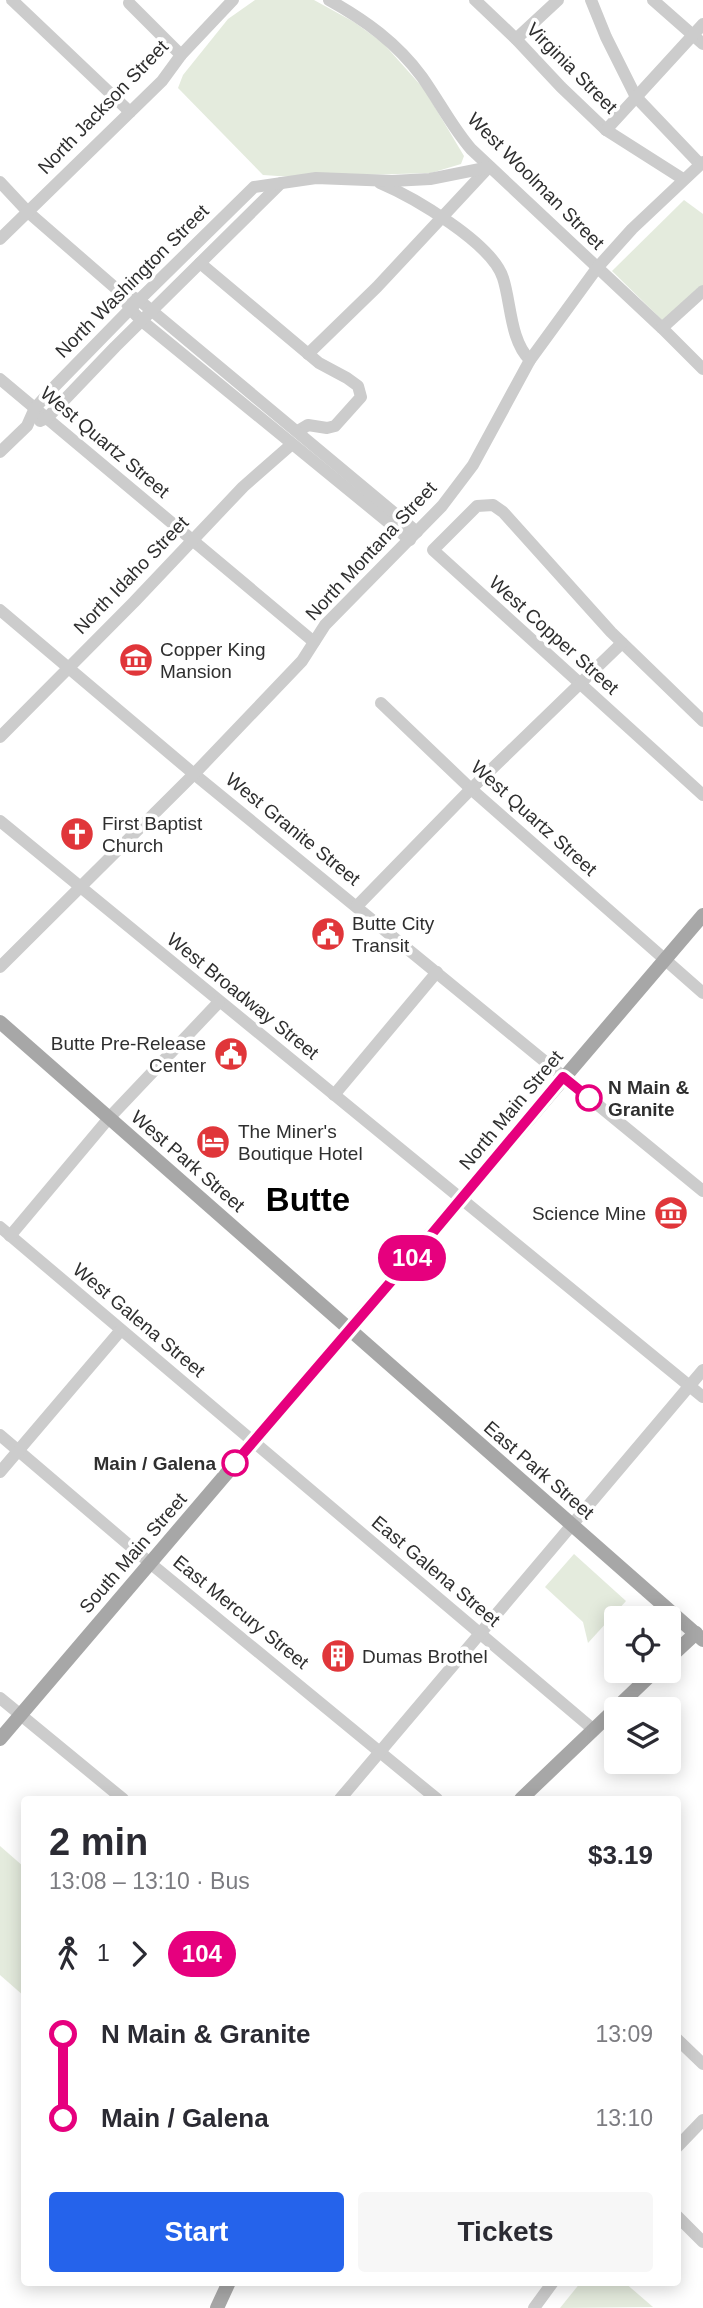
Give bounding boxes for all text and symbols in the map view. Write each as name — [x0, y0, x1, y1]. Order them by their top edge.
street label: Virginia Street — [523, 19, 622, 118]
street label: North Jackson Street — [34, 35, 173, 178]
street label: West Woolman Street — [463, 108, 609, 254]
street label: North Washington Street — [51, 200, 213, 362]
street label: West Quartz Street — [37, 382, 174, 502]
street label: North Montana Street — [301, 477, 441, 625]
street label: North Idaho Street — [70, 511, 193, 638]
street label: West Copper Street — [485, 571, 623, 699]
place label: Copper King Mansion — [160, 639, 266, 682]
museum icon: Copper King Mansion — [117, 641, 155, 679]
street label: West Quartz Street — [467, 756, 601, 880]
street label: West Granite Street — [222, 768, 365, 890]
place label: First Baptist Church — [102, 813, 203, 856]
church icon: First Baptist Church — [58, 815, 96, 853]
place label: Butte City Transit — [352, 913, 435, 956]
public building icon: Butte City Transit — [309, 915, 347, 953]
street label: West Broadway Street — [163, 928, 323, 1064]
place label: Butte Pre-Release Center — [51, 1033, 207, 1076]
public building icon: Butte Pre-Release Center — [212, 1035, 250, 1073]
street label: North Main Street — [455, 1046, 567, 1174]
place label: N Main & Granite — [608, 1077, 690, 1120]
marker: N Main & Granite — [576, 1085, 602, 1111]
street label: West Park Street — [127, 1106, 249, 1216]
place label: The Miner's Boutique Hotel — [238, 1121, 363, 1164]
hotel icon: The Miner's Boutique Hotel — [194, 1123, 232, 1161]
district label: Butte — [266, 1181, 350, 1218]
museum icon: Science Mine — [652, 1194, 690, 1232]
place label: Science Mine — [532, 1203, 646, 1224]
line badge: 104 — [372, 1235, 452, 1281]
text: 104 — [392, 1244, 432, 1271]
street label: West Galena Street — [69, 1259, 210, 1382]
street label: East Park Street — [480, 1417, 599, 1524]
marker: Main / Galena — [222, 1450, 248, 1476]
place label: Main / Galena — [94, 1453, 216, 1474]
street label: South Main Street — [75, 1488, 191, 1617]
street label: East Galena Street — [368, 1511, 505, 1631]
street label: East Mercury Street — [169, 1551, 313, 1673]
map controls — [604, 1606, 681, 1774]
button: locate — [604, 1606, 681, 1683]
building icon: Dumas Brothel — [319, 1637, 357, 1675]
place label: Dumas Brothel — [362, 1646, 488, 1667]
button: layers — [604, 1697, 681, 1774]
text: 2 min — [49, 1821, 148, 1863]
text: $3.19 — [588, 1840, 653, 1870]
text: 13:08 – 13:10 · Bus — [49, 1868, 250, 1894]
icon: walk — [49, 1935, 87, 1973]
icon: forward — [120, 1935, 158, 1973]
text: 1 — [97, 1940, 110, 1966]
text: 104 — [182, 1940, 222, 1967]
text: N Main & Granite — [101, 2019, 310, 2049]
text: 13:09 — [595, 2021, 653, 2047]
text: Main / Galena — [101, 2103, 269, 2133]
text: 13:10 — [595, 2105, 653, 2131]
button: Start — [49, 2192, 344, 2272]
button: Tickets — [358, 2192, 653, 2272]

